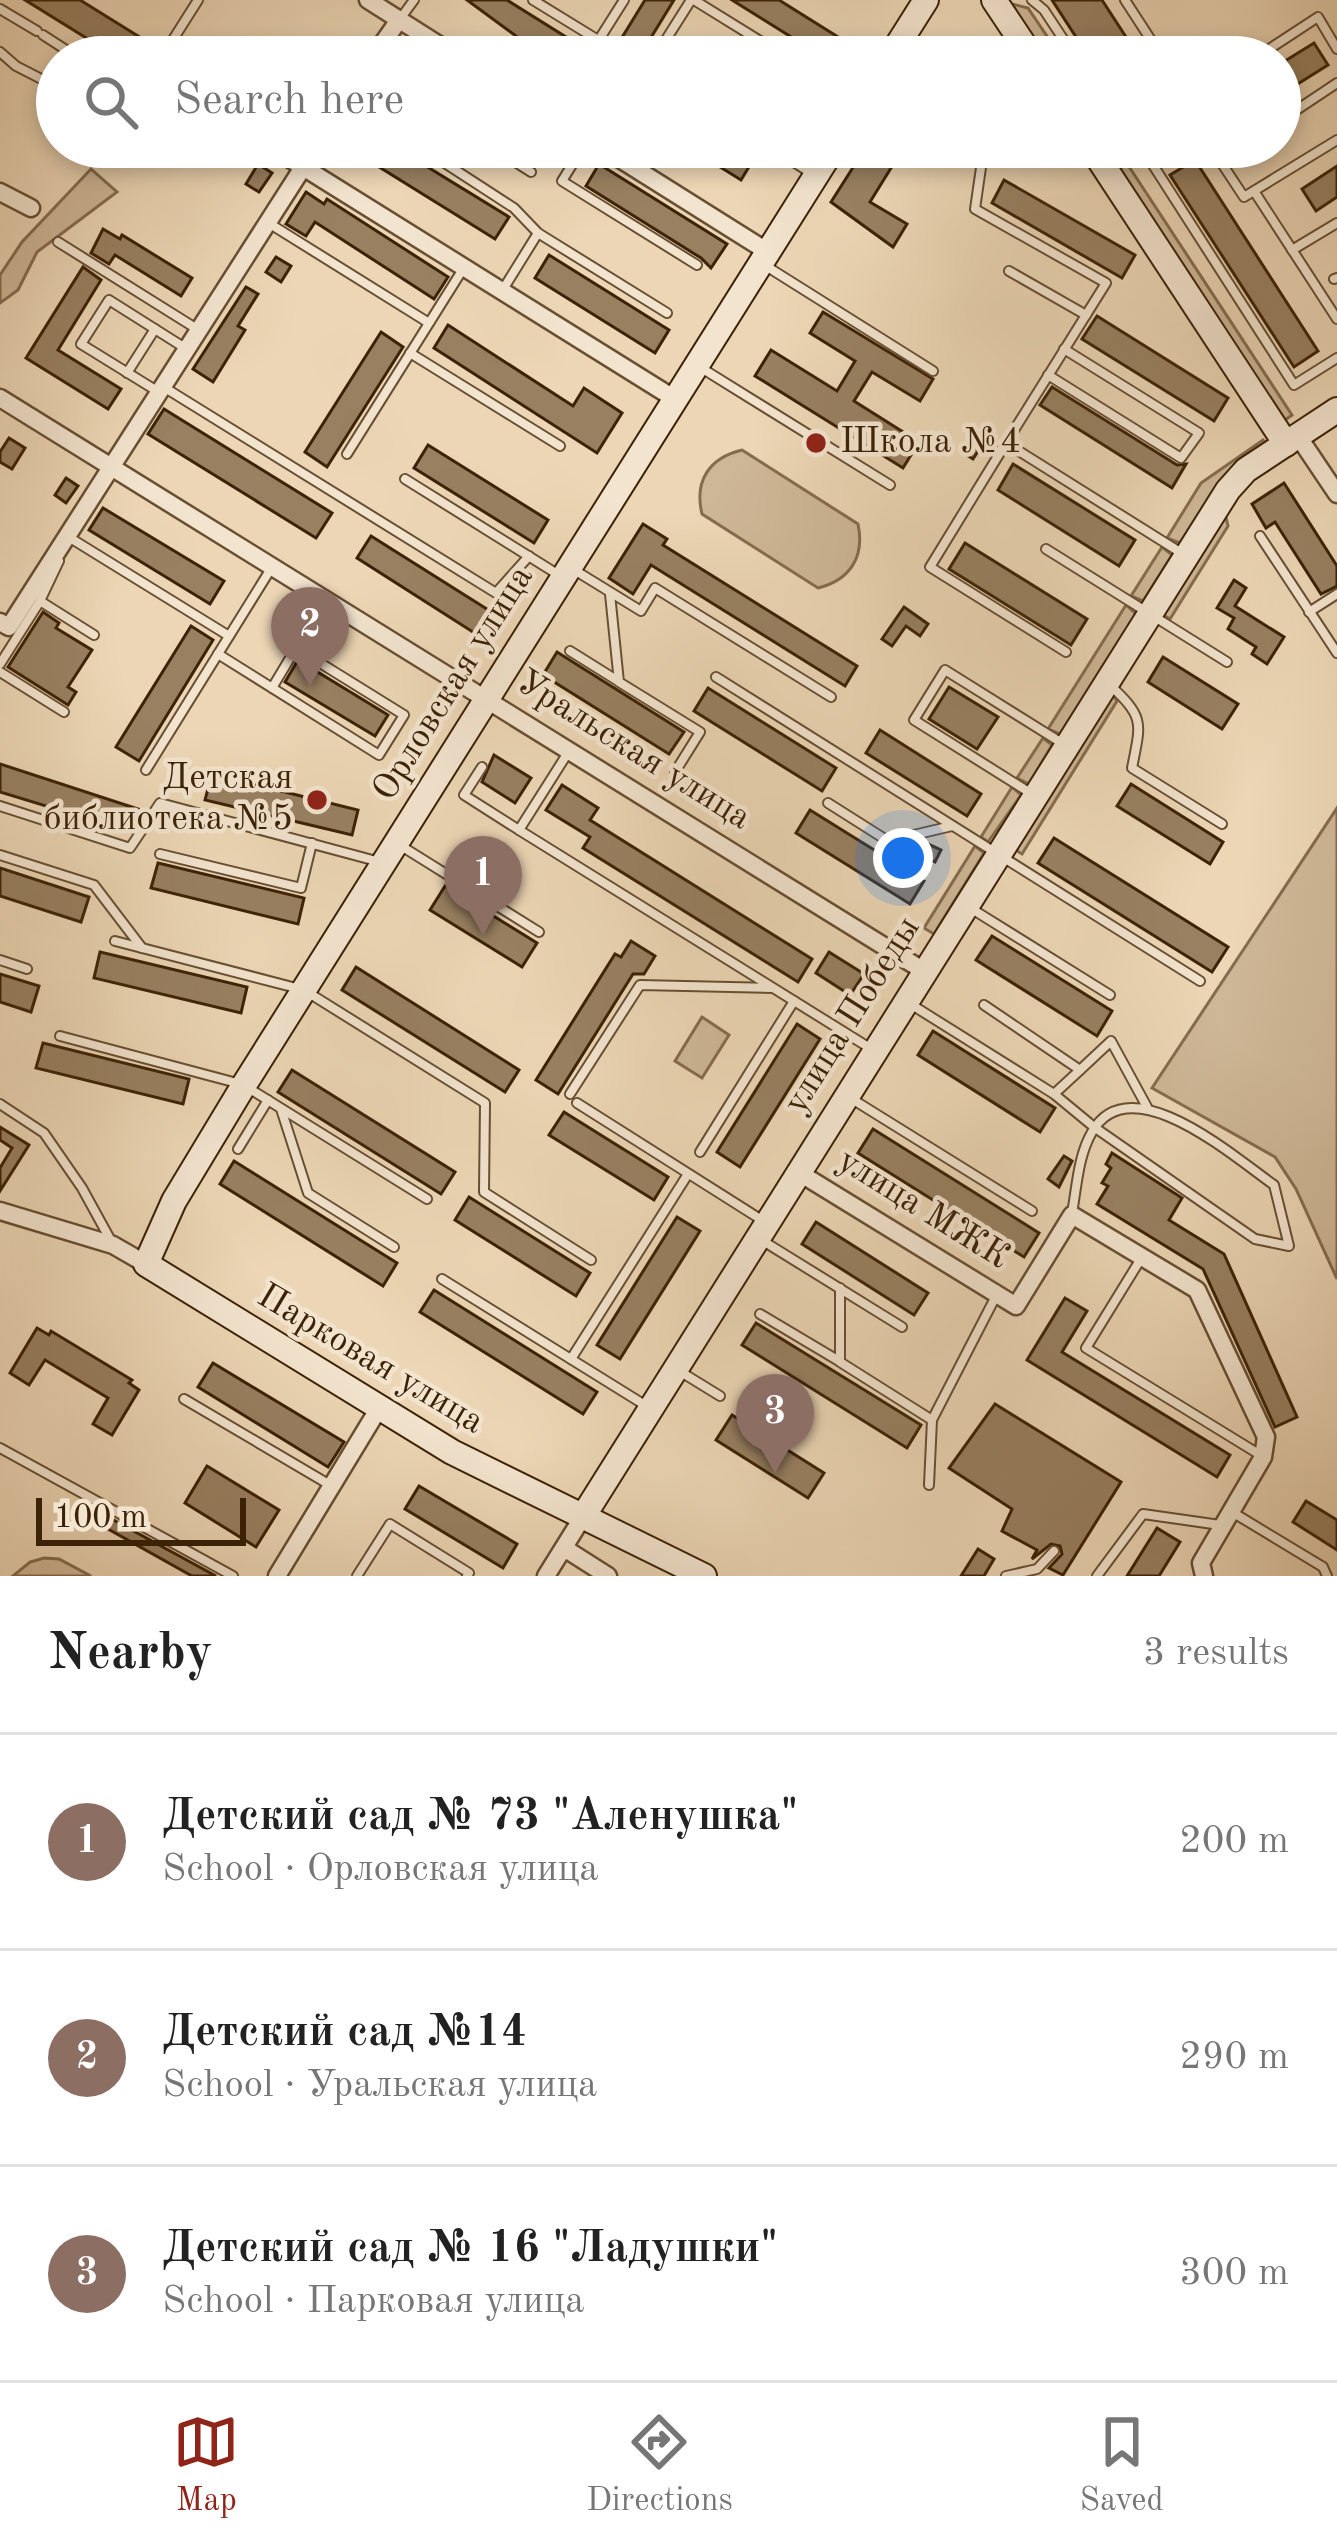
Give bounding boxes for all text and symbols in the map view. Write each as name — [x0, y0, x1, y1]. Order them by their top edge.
search box — [36, 36, 1301, 168]
icon: search — [78, 69, 144, 135]
text: Search here — [174, 79, 404, 124]
place label: Школа №4 — [840, 425, 1021, 461]
marker: Школа №4 — [803, 430, 829, 456]
street label: Орловская улица — [367, 560, 541, 808]
pin: 2 — [271, 587, 349, 686]
street label: Уральская улица — [510, 665, 757, 837]
place label: Детская библиотека №5 — [44, 761, 293, 838]
marker: Детская библиотека №5 — [304, 787, 330, 813]
your location — [873, 828, 933, 888]
pin: 1 — [444, 836, 522, 935]
street label: улица Победы — [778, 911, 928, 1121]
street label: улица МЖК — [831, 1143, 1015, 1277]
street label: Парковая улица — [251, 1278, 489, 1442]
pin: 3 — [736, 1374, 814, 1473]
scale bar — [36, 1492, 246, 1545]
text: 100 m — [54, 1502, 147, 1535]
text: Nearby — [48, 1629, 213, 1680]
text: 3 results — [1143, 1634, 1289, 1673]
text: Детский сад № 73 "Аленушка" — [162, 1795, 798, 1840]
text: 1 — [76, 1822, 98, 1861]
text: 200 m — [1179, 1822, 1289, 1861]
text: School · Орловская улица — [162, 1850, 598, 1889]
text: Детский сад №14 — [162, 2011, 527, 2056]
text: 2 — [76, 2038, 98, 2077]
text: 290 m — [1179, 2038, 1289, 2077]
text: School · Уральская улица — [162, 2066, 597, 2105]
text: Детский сад № 16 "Ладушки" — [162, 2227, 778, 2272]
text: 3 — [76, 2254, 98, 2293]
text: 300 m — [1179, 2254, 1289, 2293]
text: School · Парковая улица — [162, 2282, 584, 2321]
tab: Map — [173, 2409, 239, 2522]
tab: Directions — [586, 2409, 733, 2522]
tab: Saved — [1080, 2409, 1164, 2522]

